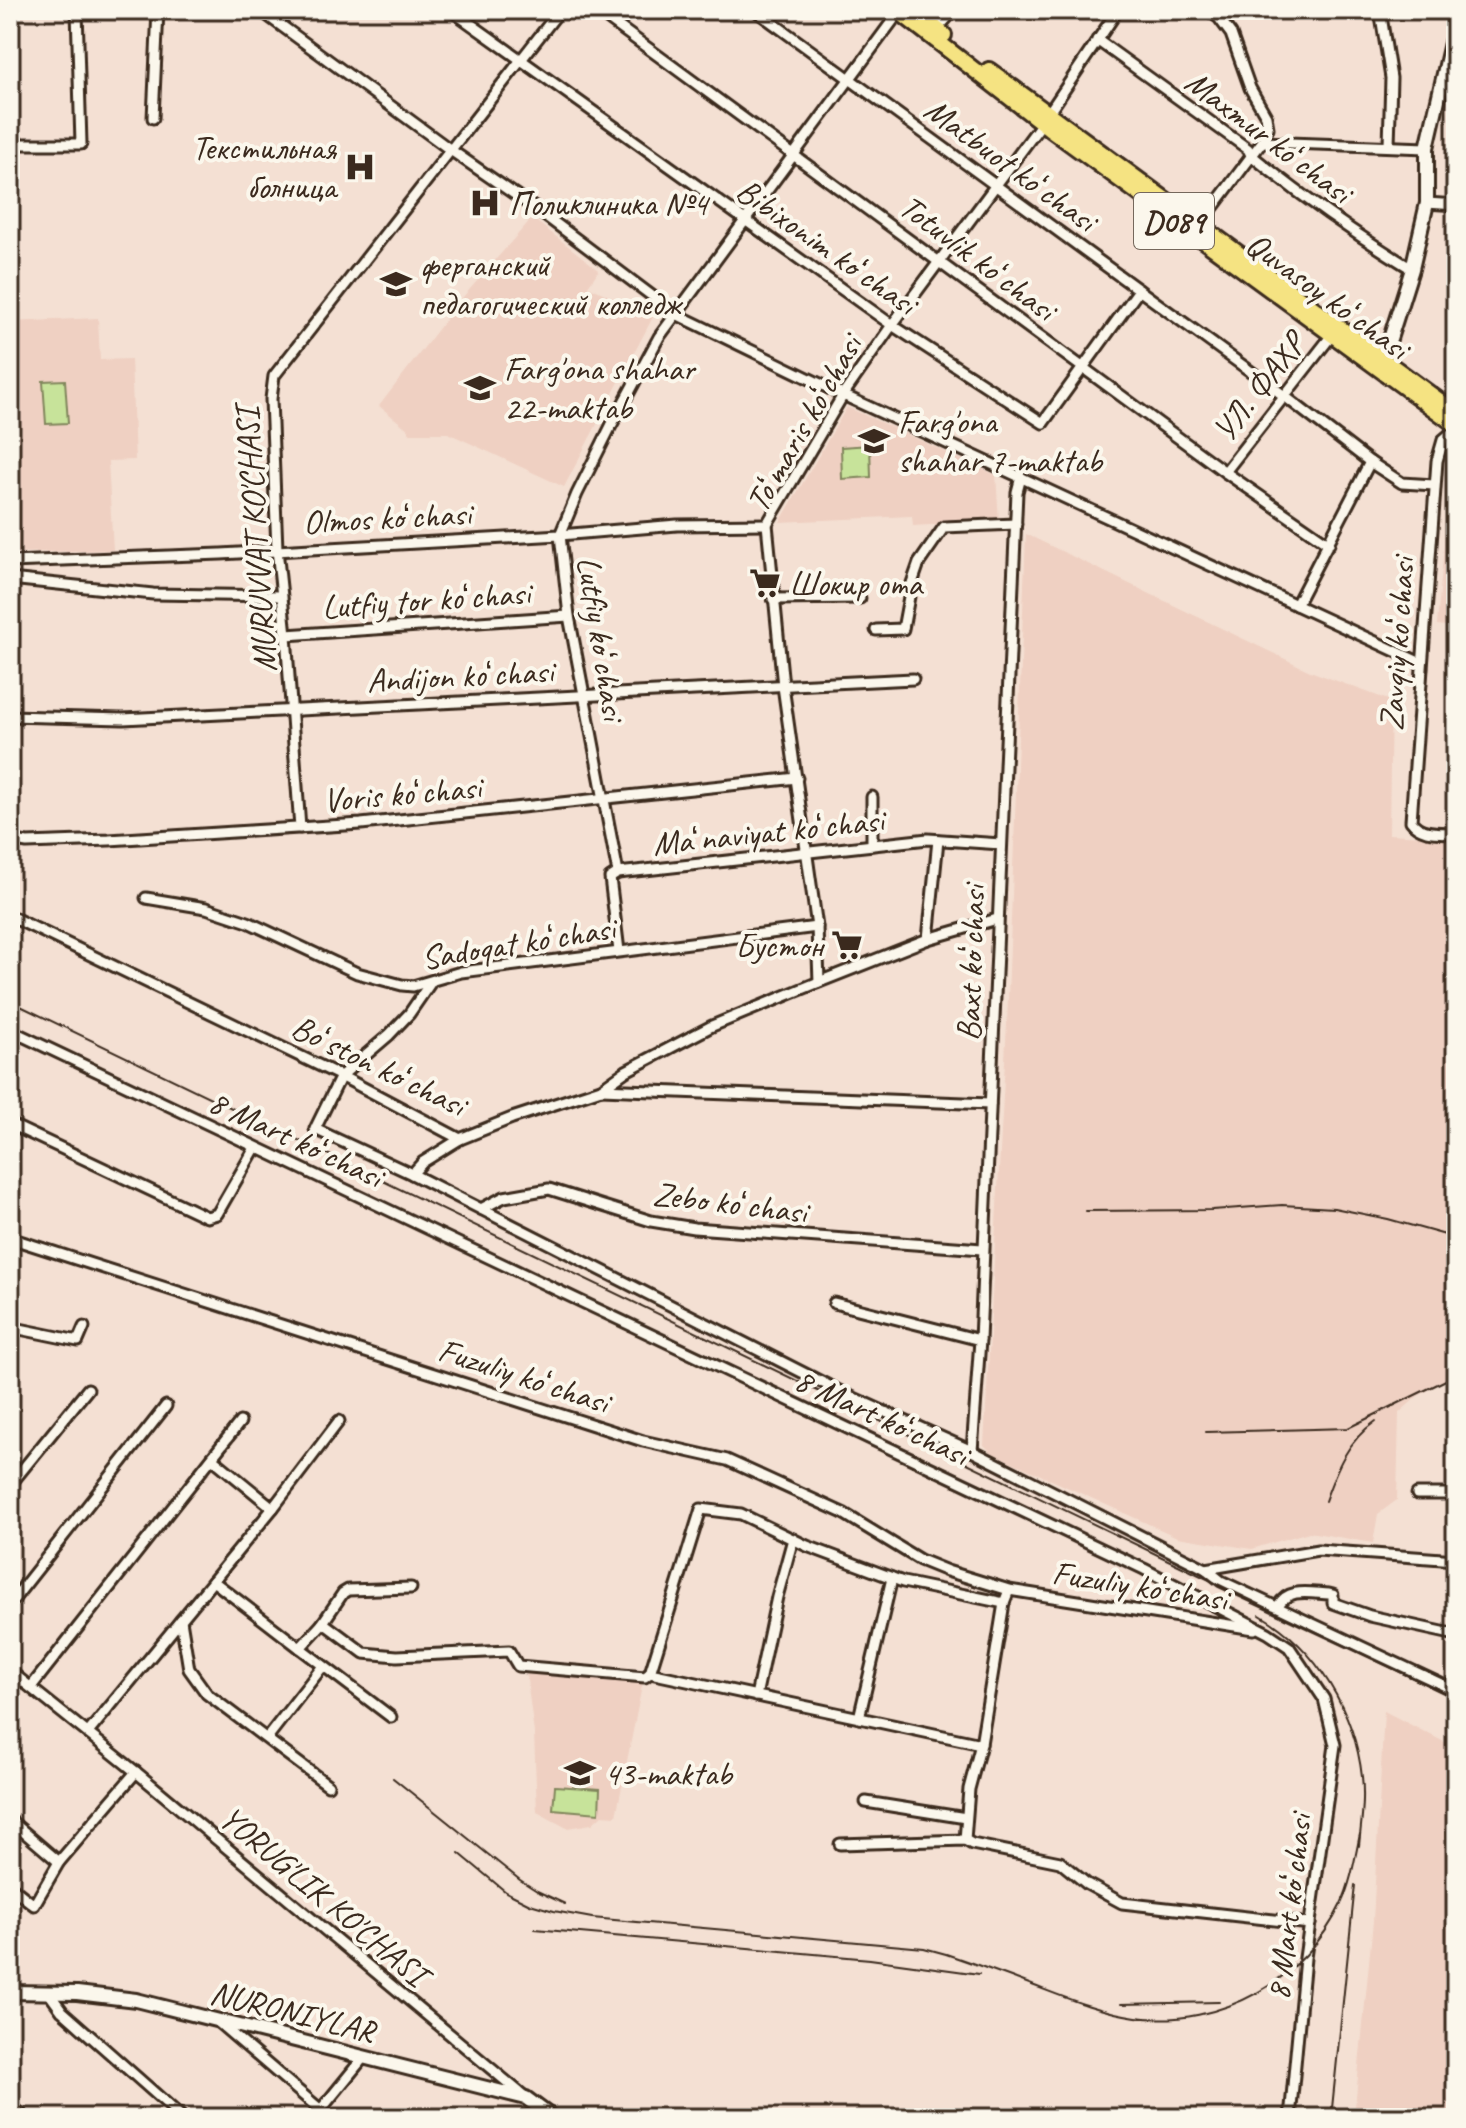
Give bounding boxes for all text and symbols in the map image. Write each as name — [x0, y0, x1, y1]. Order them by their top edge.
street label: Maxmur koʻchasi — [1177, 60, 1363, 215]
street label: Matbuot koʻchasi — [916, 88, 1108, 243]
place label: Текстильная болница — [192, 126, 339, 208]
hospital icon: Текстильная болница — [343, 150, 377, 184]
street label: Bibixonim koʻchasi — [728, 168, 928, 326]
place label: Поликлиника №4 — [509, 182, 711, 225]
street label: Totuvlik koʻchasi — [891, 185, 1067, 332]
hospital icon: Поликлиника №4 — [468, 186, 502, 220]
road number: D089 — [1134, 193, 1214, 249]
street label: Quvasoy koʻchasi — [1238, 222, 1420, 371]
place label: ферганский педагогический колледж — [420, 243, 684, 325]
school or university icon: ферганский педагогический колледж — [379, 267, 413, 301]
street label: УЛ. ФАХР — [1203, 320, 1317, 450]
street label: Toʻmaris koʻchasi — [736, 324, 873, 519]
place label: Farg'ona shahar 22-maktab — [504, 347, 697, 429]
school or university icon: Farg'ona shahar 22-maktab — [463, 371, 497, 405]
street label: MURUVVAT KO'CHASI — [224, 399, 286, 674]
place label: Farg'ona shahar 7-maktab — [898, 400, 1104, 482]
school or university icon: Farg'ona shahar 7-maktab — [857, 424, 891, 458]
street label: Olmos koʻchasi — [302, 491, 476, 543]
street label: Zavqiy koʻchasi — [1369, 552, 1424, 732]
street label: Lutfiy koʻchasi — [567, 553, 636, 726]
place label: Шокир ота — [789, 562, 924, 605]
supermarket icon: Шокир ота — [748, 566, 782, 600]
street label: Lutfiy tor koʻchasi — [321, 571, 535, 628]
street label: Andijon koʻchasi — [366, 649, 558, 702]
street label: Voris koʻchasi — [321, 765, 486, 822]
street label: Maʻnaviyat koʻchasi — [650, 798, 889, 865]
street label: Baxt koʻchasi — [946, 881, 995, 1042]
street label: Sadoqat koʻchasi — [418, 905, 621, 979]
place label: Бустон — [735, 924, 826, 967]
supermarket icon: Бустон — [830, 928, 864, 962]
street label: Boʻston koʻchasi — [285, 1005, 476, 1128]
street label: 8 Mart koʻchasi — [202, 1079, 393, 1199]
street label: Zebo koʻchasi — [651, 1172, 813, 1234]
street label: Fuzuliy koʻchasi — [433, 1328, 618, 1424]
street label: 8 Mart koʻchasi — [788, 1357, 979, 1477]
street label: Fuzuliy koʻchasi — [1049, 1550, 1234, 1621]
place label: 43-maktab — [604, 1752, 734, 1795]
school or university icon: 43-maktab — [563, 1756, 597, 1790]
street label: YORUG'LIK KO'CHASI — [211, 1796, 442, 2000]
street label: 8 Mart koʻchasi — [1256, 1808, 1322, 2002]
street label: NURONIYLAR — [206, 1970, 382, 2053]

